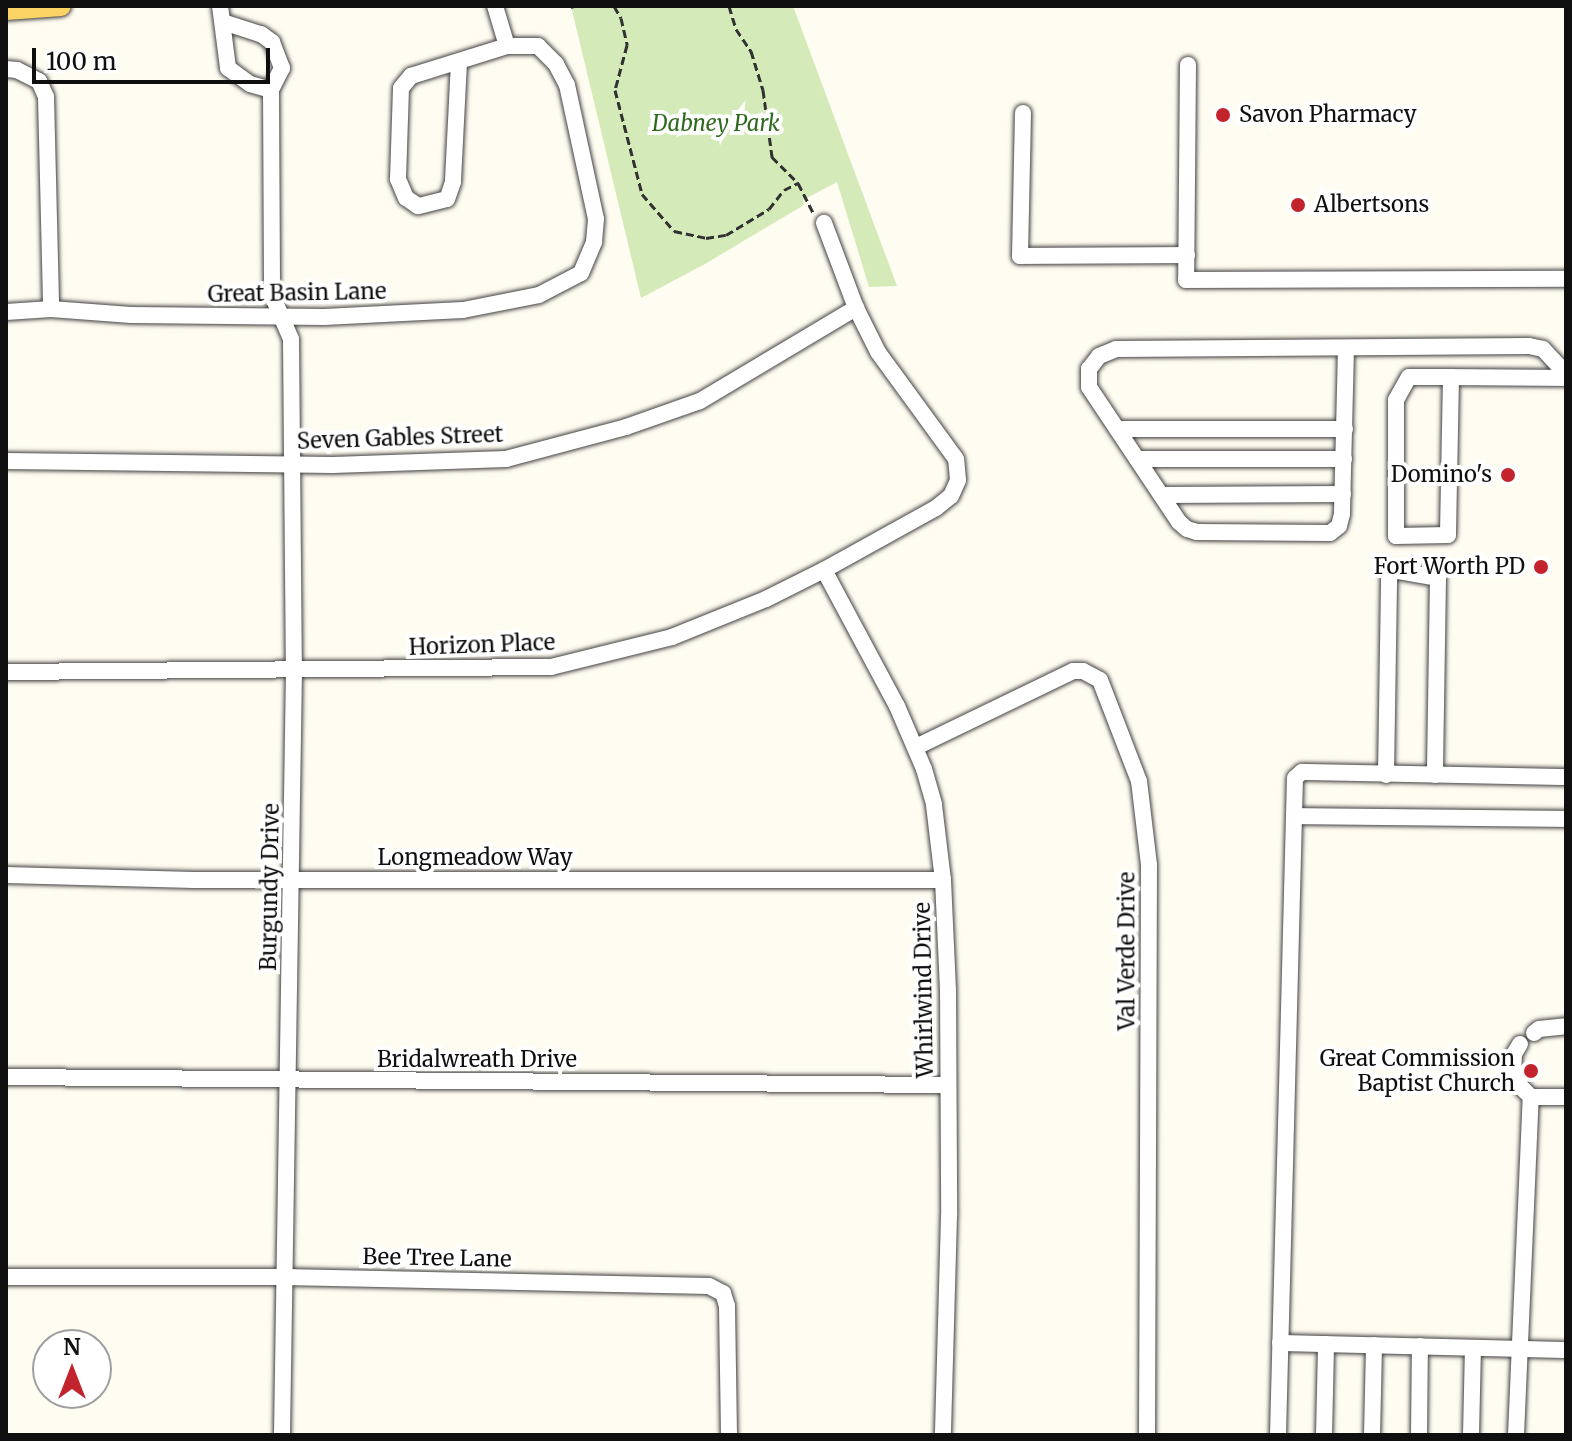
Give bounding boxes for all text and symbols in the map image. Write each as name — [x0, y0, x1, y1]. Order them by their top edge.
scale bar — [36, 32, 274, 82]
text: 100 m — [46, 46, 116, 77]
place label: Savon Pharmacy — [1239, 102, 1417, 128]
marker: Savon Pharmacy — [1214, 106, 1232, 124]
park label: Dabney Park — [652, 111, 780, 137]
place label: Albertsons — [1314, 192, 1429, 218]
marker: Albertsons — [1289, 196, 1307, 214]
street label: Great Basin Lane — [207, 278, 387, 308]
street label: Seven Gables Street — [296, 421, 504, 455]
place label: Domino's — [1391, 462, 1492, 488]
marker: Domino's — [1499, 466, 1517, 484]
place label: Fort Worth PD — [1374, 554, 1525, 580]
marker: Fort Worth PD — [1532, 558, 1550, 576]
street label: Horizon Place — [408, 629, 556, 661]
street label: Burgundy Drive — [255, 803, 285, 971]
street label: Longmeadow Way — [377, 845, 573, 871]
street label: Val Verde Drive — [1114, 872, 1140, 1030]
street label: Whirlwind Drive — [909, 902, 939, 1078]
place label: Great Commission Baptist Church — [1320, 1045, 1515, 1096]
street label: Bridalwreath Drive — [377, 1047, 577, 1073]
marker: Great Commission Baptist Church — [1522, 1062, 1540, 1080]
street label: Bee Tree Lane — [362, 1243, 512, 1273]
north arrow — [32, 1329, 112, 1409]
text: N — [63, 1333, 81, 1361]

